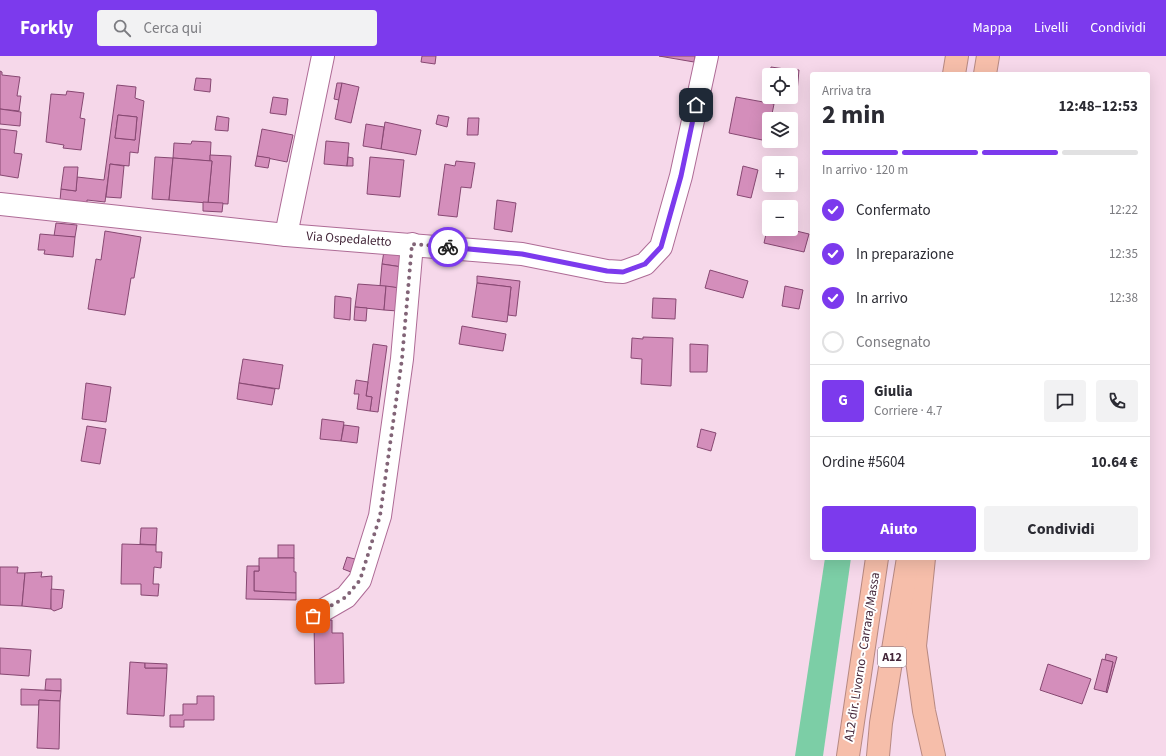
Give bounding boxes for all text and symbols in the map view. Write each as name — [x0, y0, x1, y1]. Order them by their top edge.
search box — [97, 10, 377, 46]
text: Forkly — [20, 15, 73, 42]
icon: search — [111, 17, 133, 39]
text: Cerca qui — [143, 18, 202, 39]
text: Mappa — [972, 18, 1012, 38]
text: Livelli — [1034, 18, 1068, 38]
text: Condividi — [1090, 18, 1146, 38]
map controls — [762, 68, 798, 236]
button: locate — [762, 68, 798, 104]
text: Arriva tra — [822, 82, 871, 100]
pin — [679, 88, 713, 122]
icon: home — [685, 94, 707, 116]
text: 2 min — [822, 96, 885, 133]
text: 12:48–12:53 — [1058, 96, 1138, 117]
button: layers — [762, 112, 798, 148]
button: + — [762, 156, 798, 192]
text: In arrivo · 120 m — [822, 161, 908, 179]
icon: check — [822, 199, 844, 221]
button: − — [762, 200, 798, 236]
text: Confermato — [856, 200, 931, 221]
text: 12:22 — [1109, 201, 1138, 219]
street label: Via Ospedaletto — [306, 227, 392, 251]
courier — [428, 227, 468, 267]
icon: bike — [437, 236, 459, 258]
icon: check — [822, 243, 844, 265]
text: In preparazione — [856, 244, 954, 265]
text: 12:35 — [1109, 245, 1138, 263]
icon: check — [822, 287, 844, 309]
text: In arrivo — [856, 288, 908, 309]
text: 12:38 — [1109, 289, 1138, 307]
text: Consegnato — [856, 332, 931, 353]
button: chat — [1044, 380, 1086, 422]
button: phone — [1096, 380, 1138, 422]
text: Giulia — [874, 381, 913, 402]
text: G — [838, 390, 848, 411]
text: Corriere · 4.7 — [874, 402, 943, 420]
text: Ordine #5604 — [822, 452, 905, 473]
text: 10.64 € — [1091, 452, 1138, 473]
button: Aiuto — [822, 506, 976, 552]
button: Condividi — [984, 506, 1138, 552]
street label: A12 dir. Livorno - Carrara/Massa — [840, 571, 884, 743]
pin — [296, 599, 330, 633]
icon: bag — [302, 605, 324, 627]
road number: A12 — [878, 647, 906, 667]

